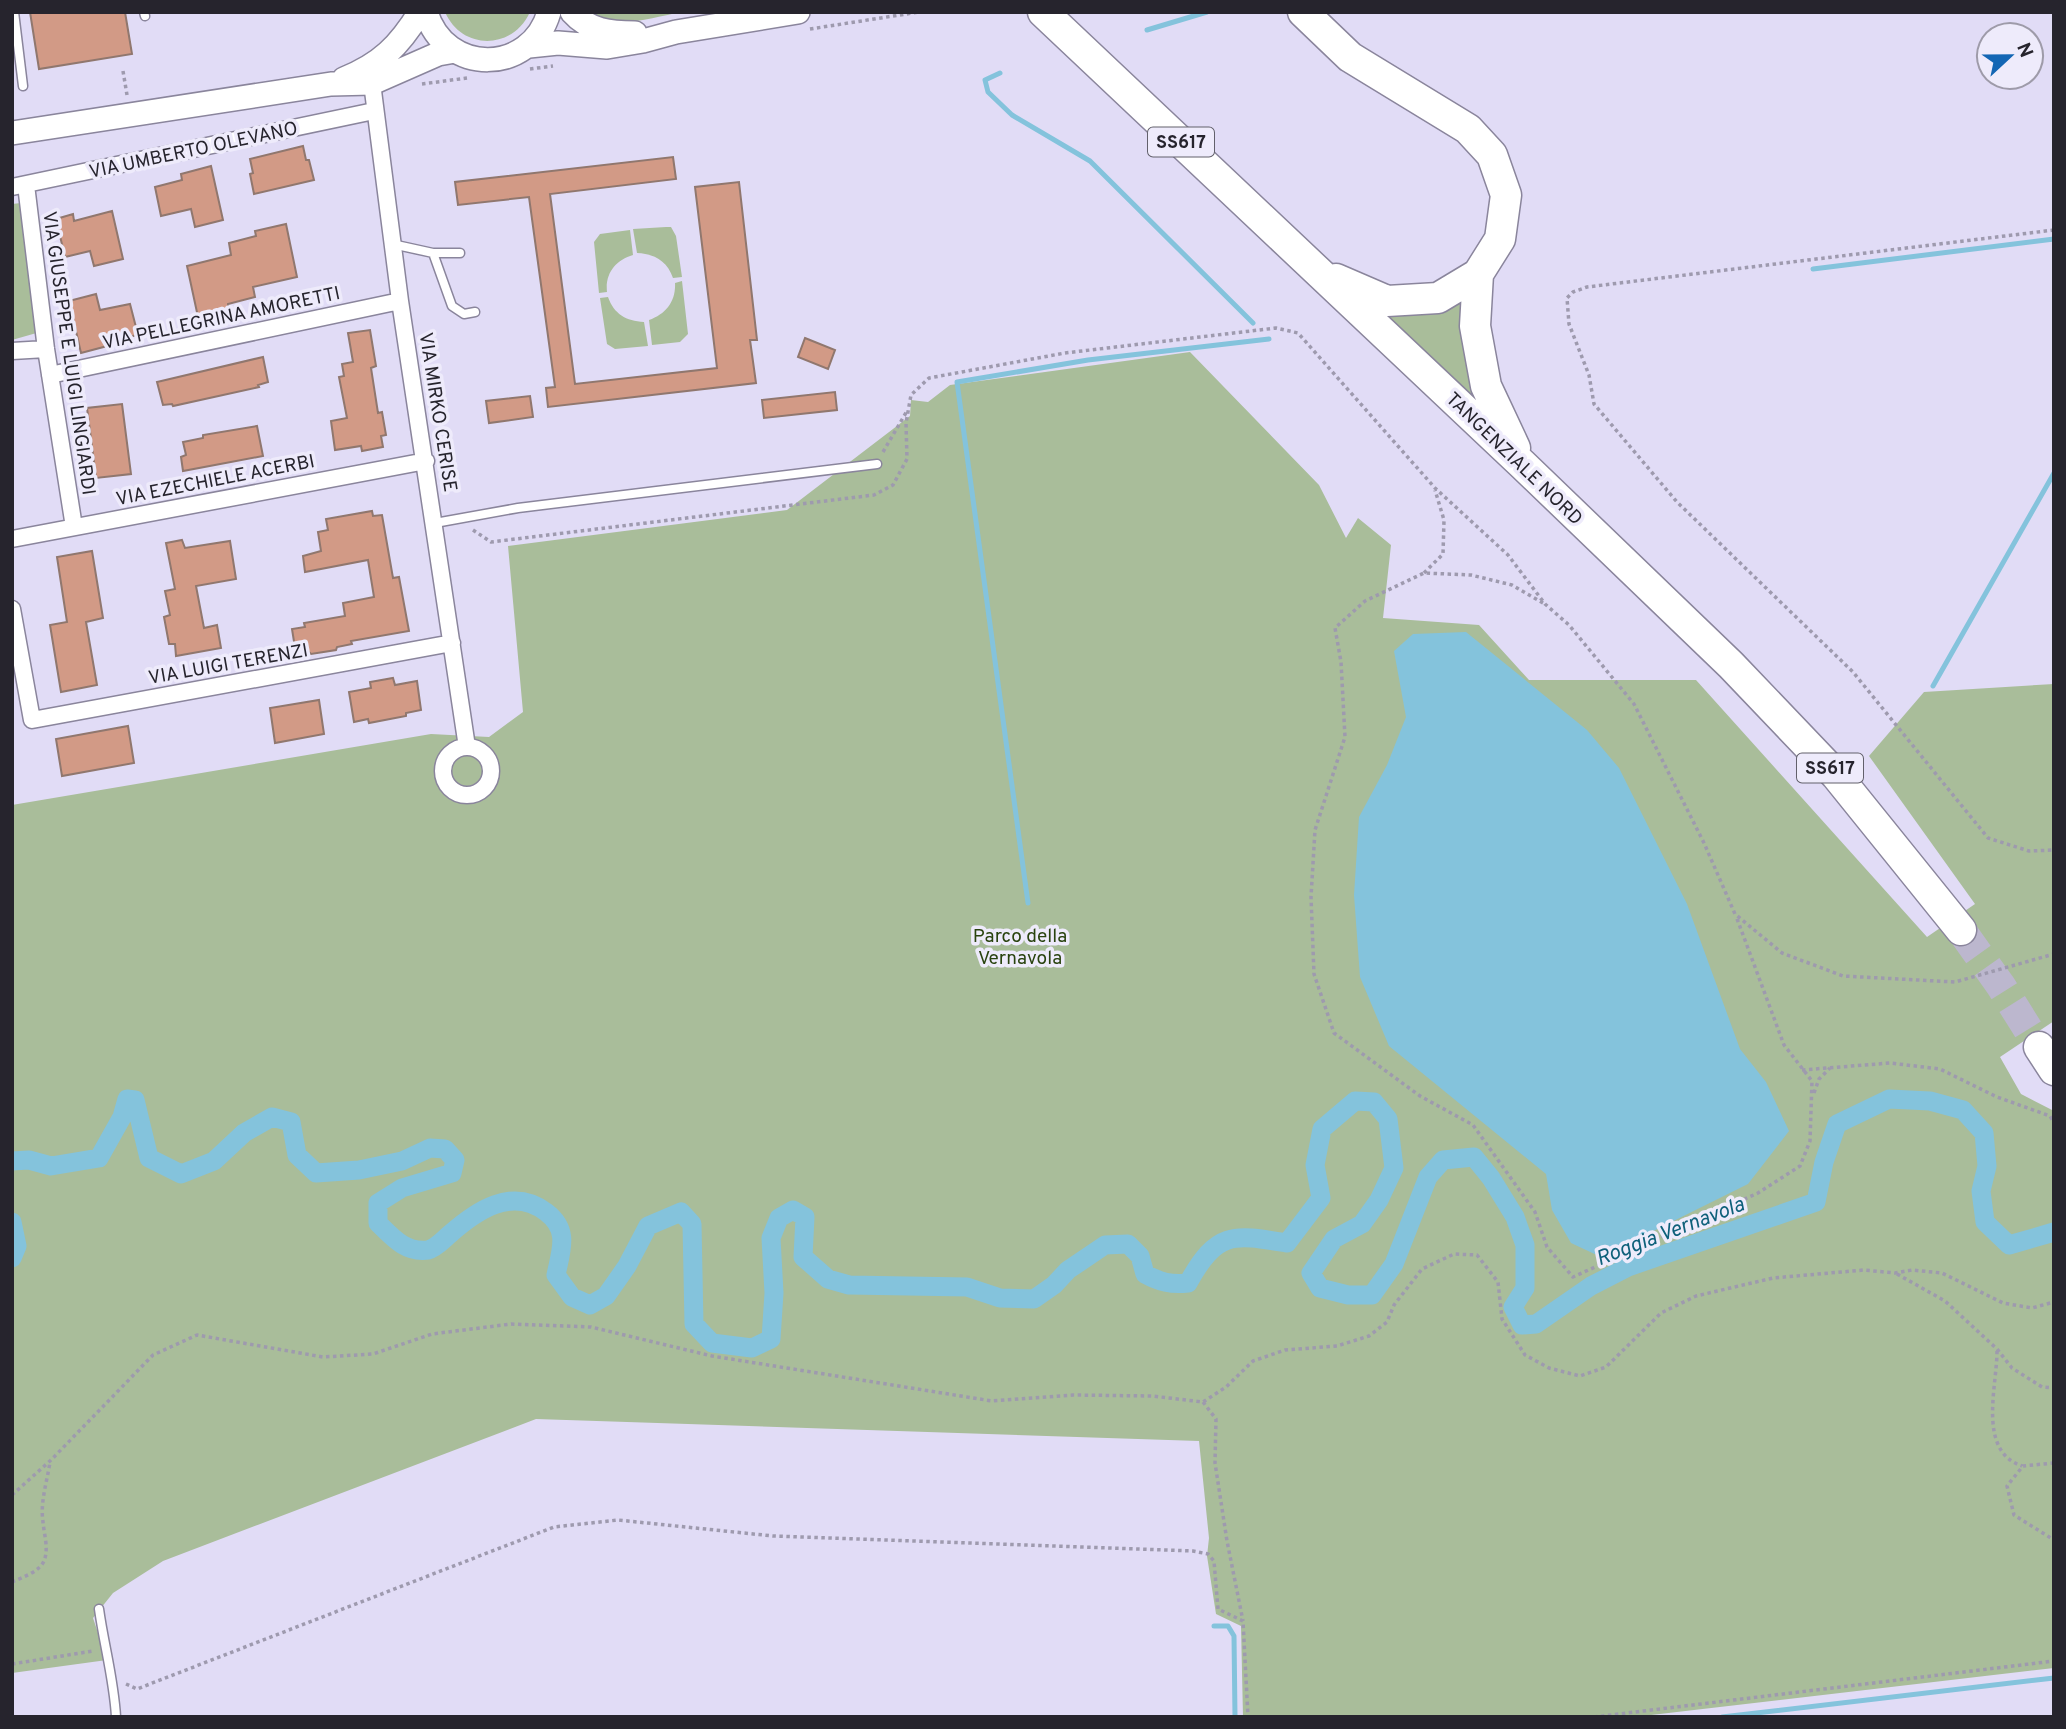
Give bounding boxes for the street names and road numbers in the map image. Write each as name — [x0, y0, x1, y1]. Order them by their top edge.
street label: VIA UMBERTO OLEVANO — [87, 117, 300, 185]
road number: SS617 — [1148, 127, 1214, 156]
street label: VIA GIUSEPPE E LUIGI LINGIARDI — [36, 210, 100, 497]
street label: VIA PELLEGRINA AMORETTI — [100, 282, 342, 356]
street label: VIA MIRKO CERISE — [413, 331, 462, 494]
street label: TANGENZIALE NORD — [1440, 388, 1587, 531]
street label: VIA EZECHIELE ACERBI — [114, 450, 317, 512]
street label: VIA LUIGI TERENZI — [147, 639, 310, 691]
road number: SS617 — [1797, 754, 1863, 782]

